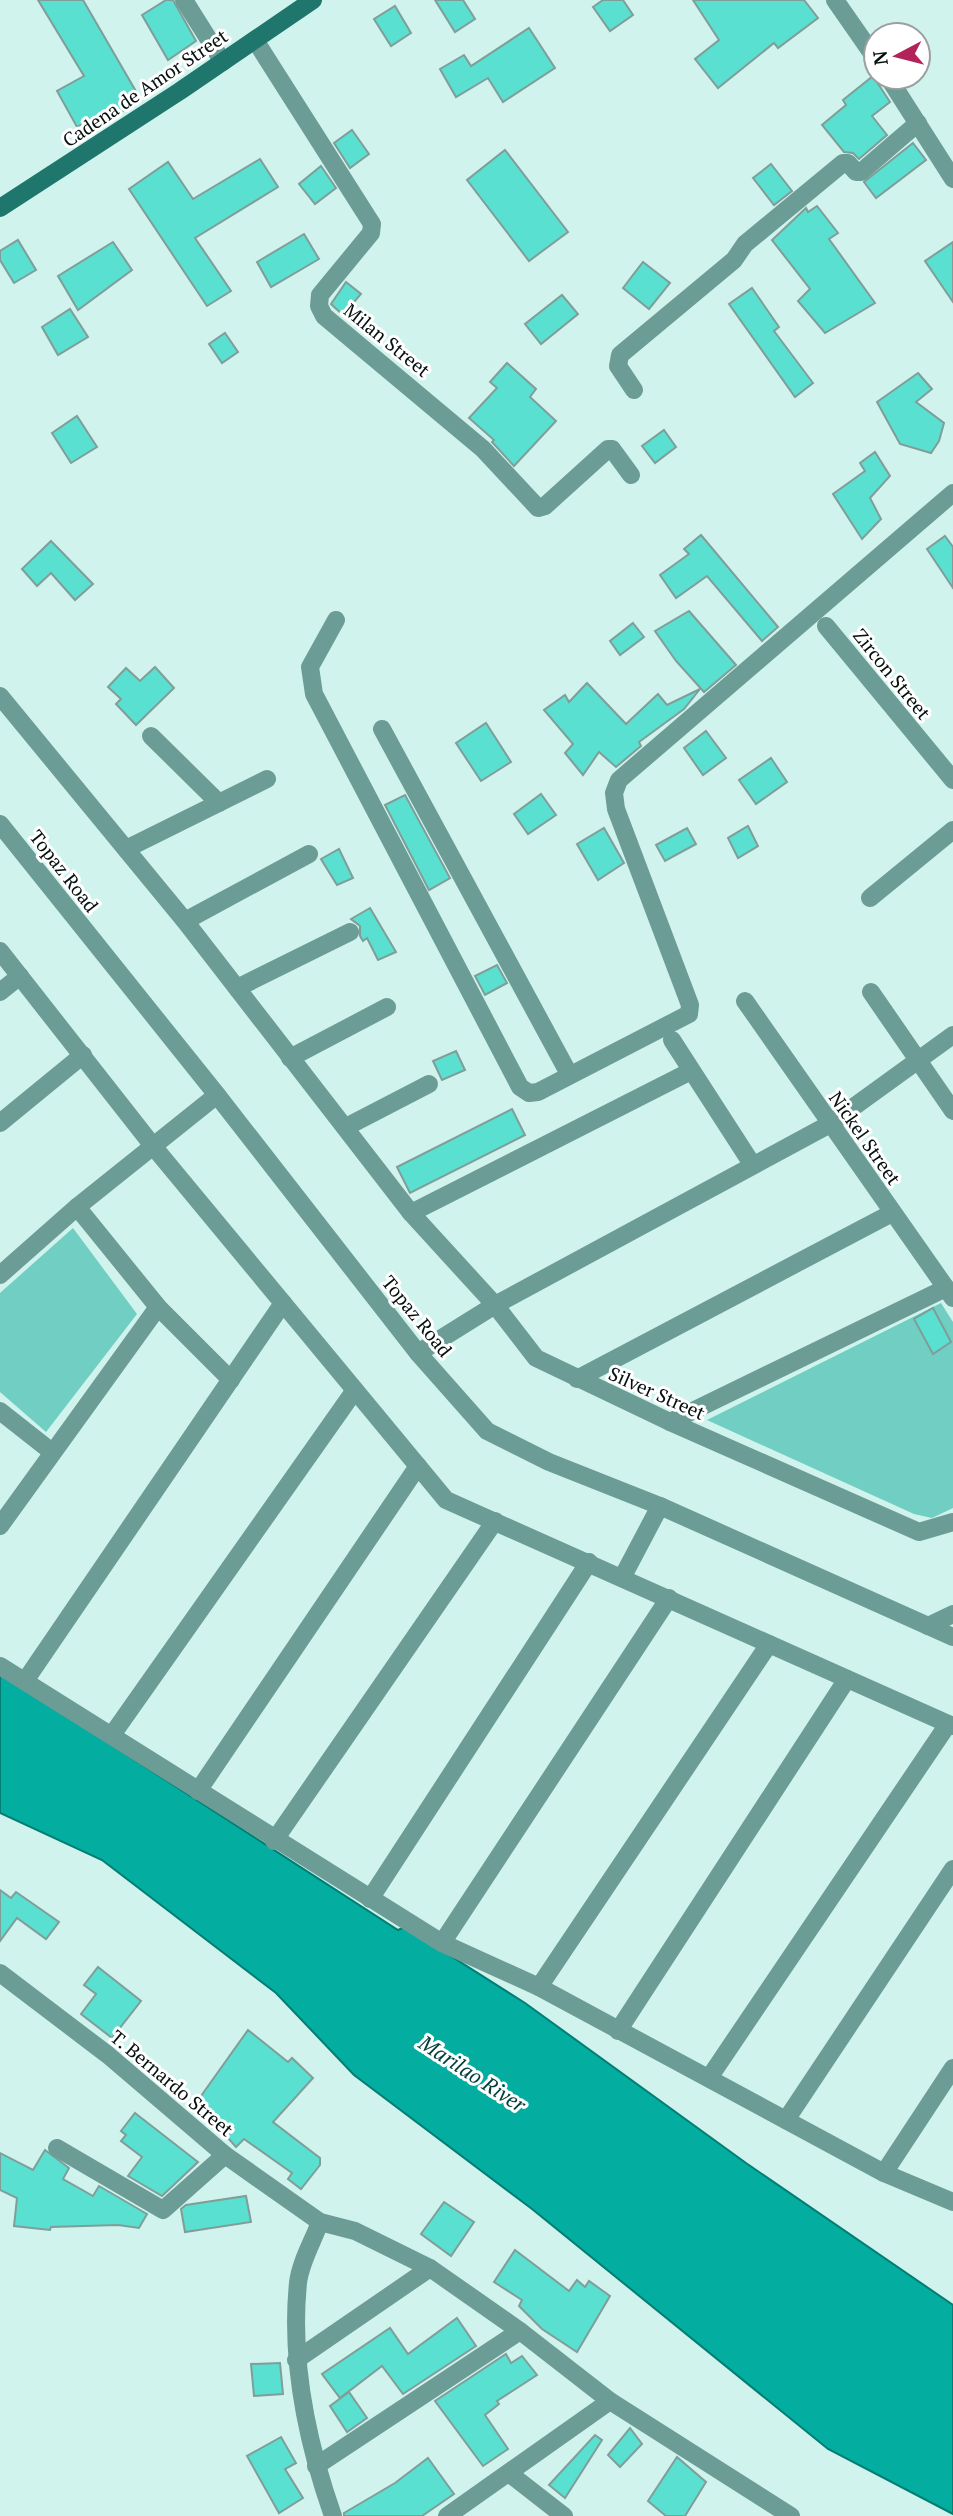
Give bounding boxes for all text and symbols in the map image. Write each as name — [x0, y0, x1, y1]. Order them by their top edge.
north arrow — [862, 21, 932, 91]
street label: Cadena de Amor Street — [57, 23, 232, 152]
text: N — [866, 49, 893, 67]
street label: Milan Street — [339, 297, 436, 382]
street label: Zircon Street — [848, 623, 937, 724]
street label: Topaz Road — [24, 825, 105, 917]
street label: Nickel Street — [824, 1086, 907, 1189]
street label: Topaz Road — [377, 1270, 458, 1362]
street label: Silver Street — [605, 1360, 709, 1425]
street label: T. Bernardo Street — [106, 2024, 239, 2141]
water label: Marilao River — [413, 2028, 532, 2119]

